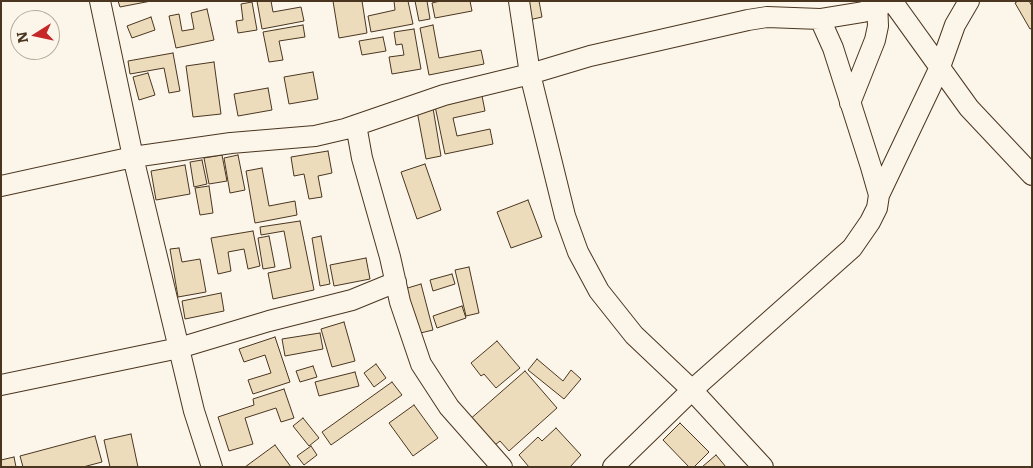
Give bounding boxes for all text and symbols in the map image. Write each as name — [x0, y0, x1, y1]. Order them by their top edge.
north arrow — [10, 10, 60, 60]
text: N — [10, 30, 32, 45]

